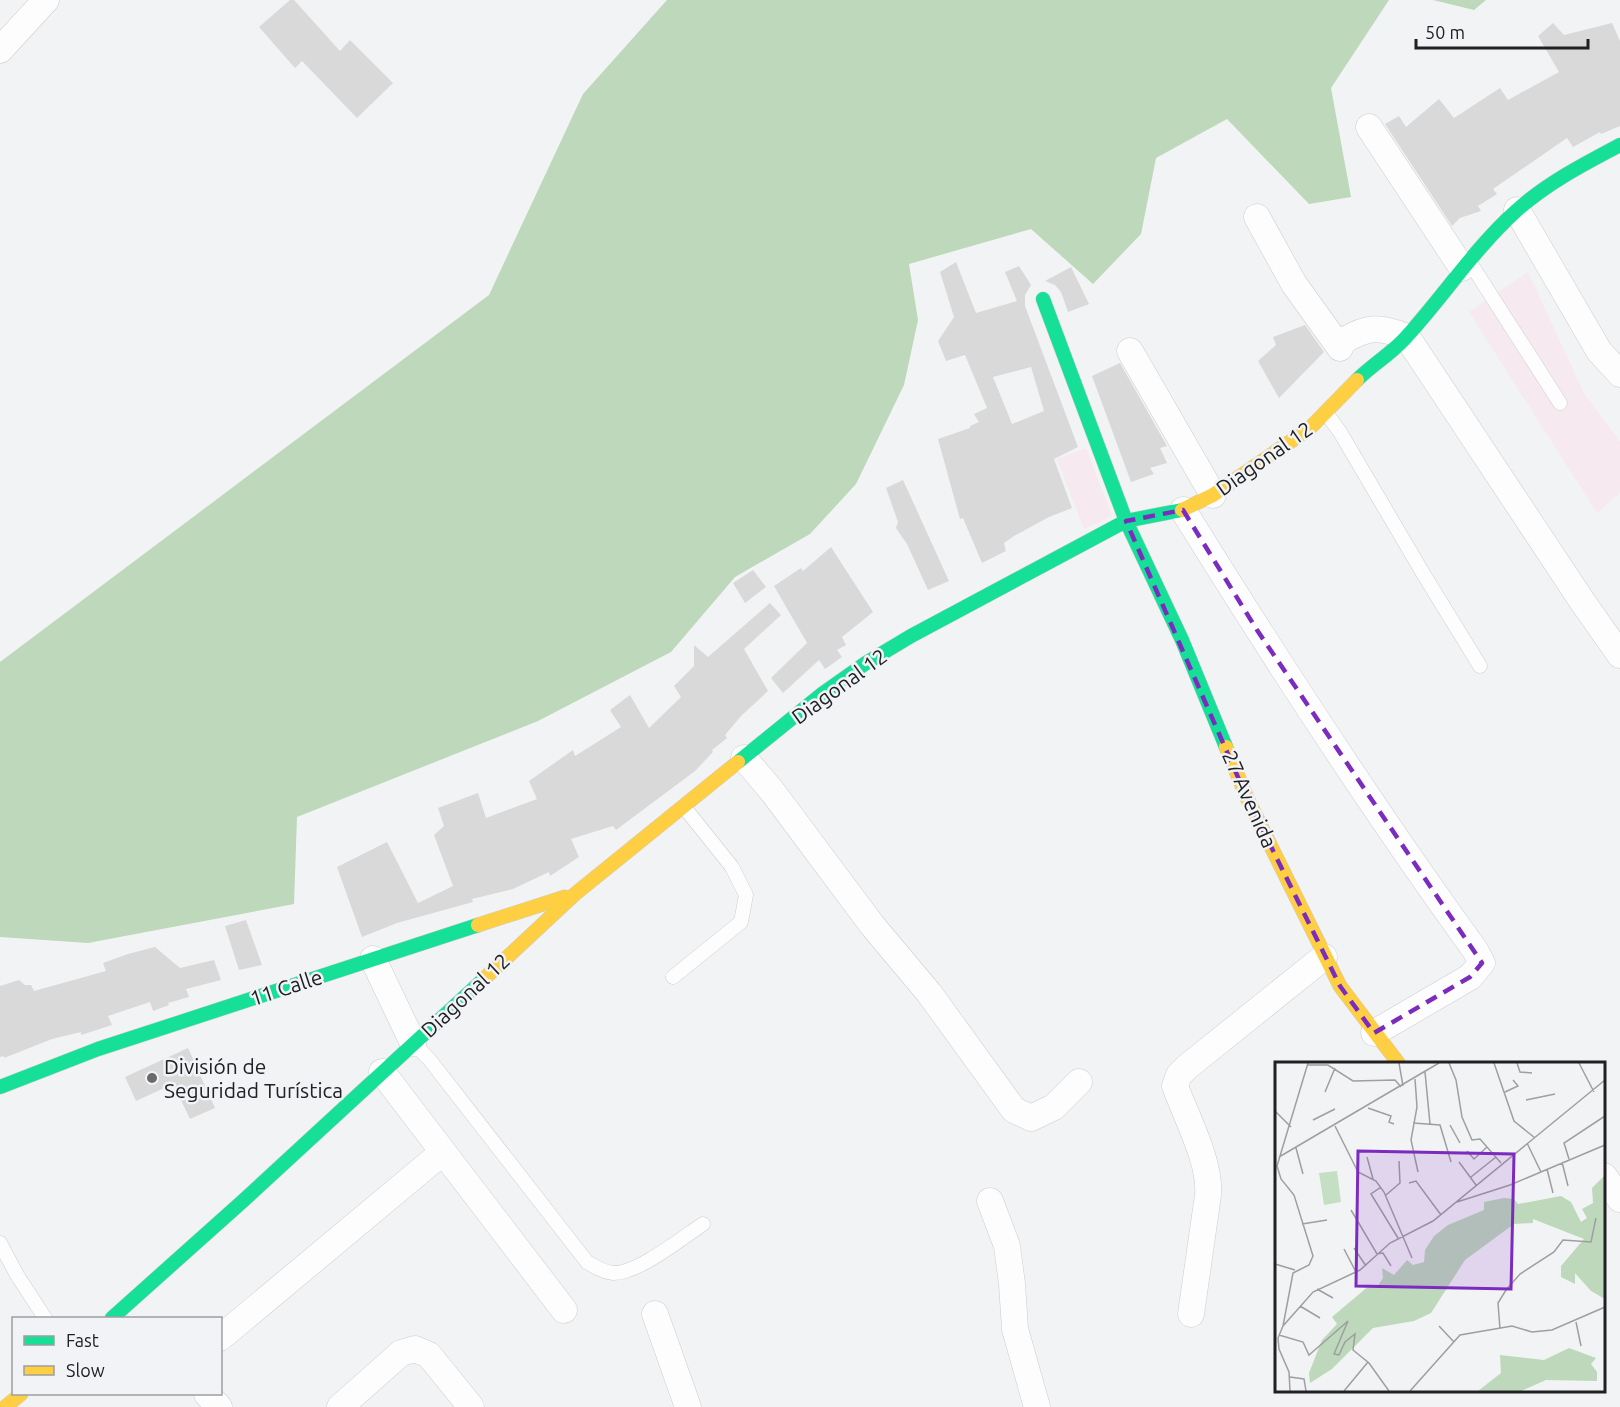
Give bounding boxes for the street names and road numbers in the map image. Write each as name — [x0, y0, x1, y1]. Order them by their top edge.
street label: Diagonal 12 — [1211, 416, 1317, 500]
street label: Diagonal 12 — [787, 643, 891, 729]
street label: 27 Avenida — [1218, 747, 1282, 851]
street label: Diagonal 12 — [416, 948, 514, 1042]
street label: 11 Calle — [247, 964, 325, 1010]

